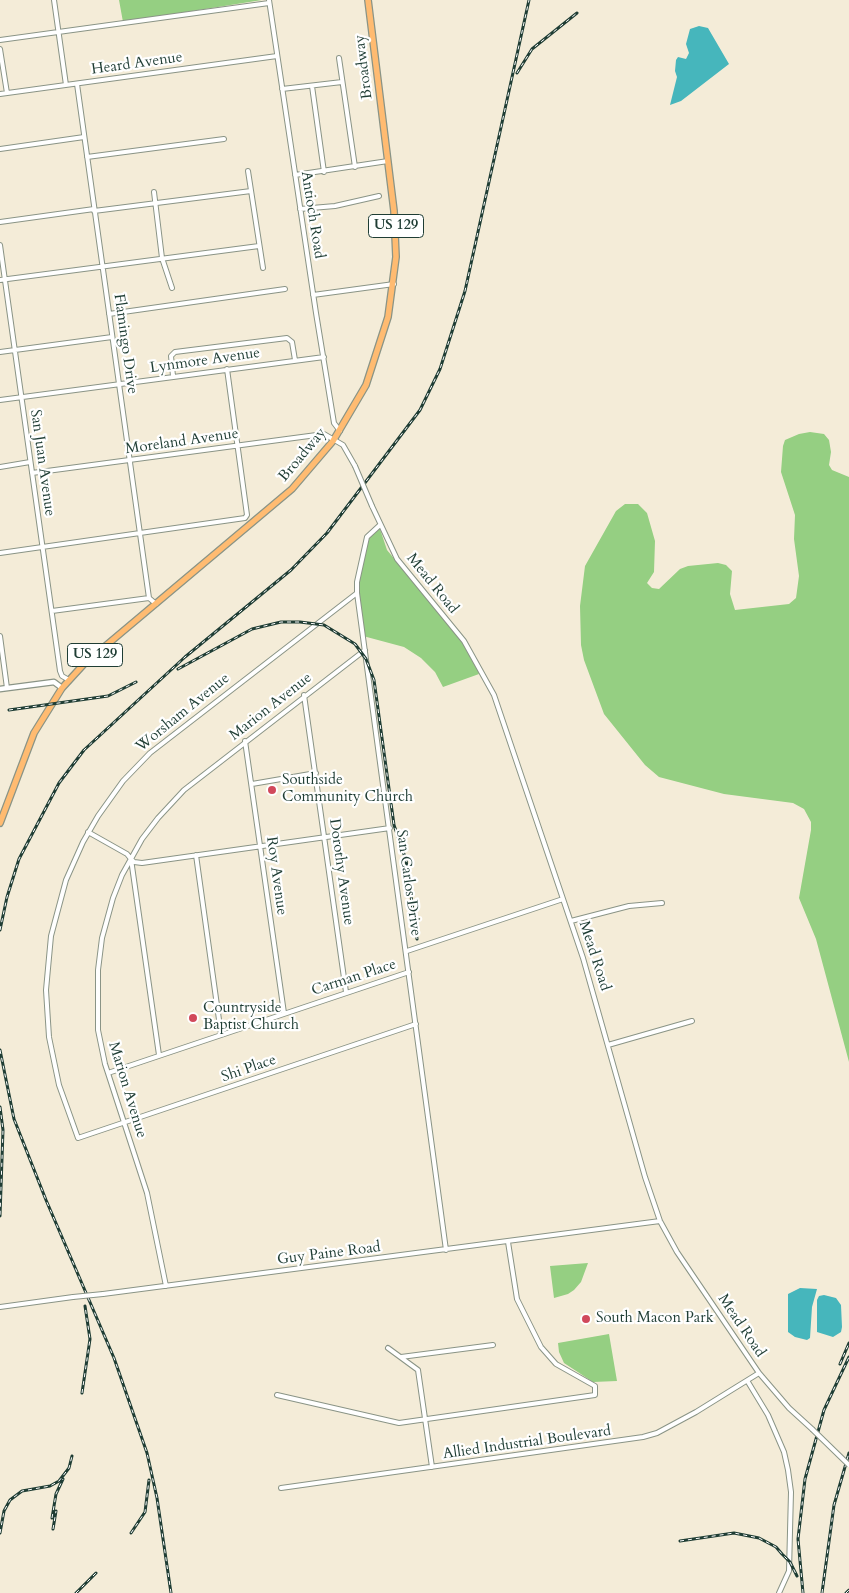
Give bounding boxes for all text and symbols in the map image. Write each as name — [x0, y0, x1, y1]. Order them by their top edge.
street label: Broadway — [351, 34, 377, 100]
street label: Heard Avenue — [90, 49, 184, 79]
street label: Antioch Road — [296, 170, 328, 260]
road number: US 129 — [368, 215, 424, 238]
street label: Flamingo Drive — [109, 293, 141, 395]
street label: Lynmore Avenue — [149, 344, 261, 378]
street label: San Juan Avenue — [26, 409, 58, 517]
street label: Broadway — [275, 424, 331, 486]
street label: Moreland Avenue — [124, 425, 240, 459]
street label: Mead Road — [402, 550, 462, 618]
road number: US 129 — [68, 644, 122, 666]
street label: Marion Avenue — [226, 669, 316, 745]
street label: Worsham Avenue — [133, 670, 233, 756]
place label: Southside Community Church — [282, 772, 413, 807]
marker: Southside Community Church — [266, 784, 278, 796]
street label: Dorothy Avenue — [325, 818, 357, 926]
street label: San Carlos Drive — [392, 829, 424, 937]
street label: Roy Avenue — [262, 836, 290, 916]
street label: Mead Road — [574, 919, 614, 993]
street label: Carman Place — [309, 956, 399, 1000]
place label: Countryside Baptist Church — [203, 1000, 299, 1035]
marker: Countryside Baptist Church — [187, 1012, 199, 1024]
street label: Marion Avenue — [104, 1040, 150, 1140]
street label: Shi Place — [219, 1051, 279, 1087]
street label: Guy Paine Road — [276, 1239, 382, 1269]
street label: Mead Road — [713, 1291, 769, 1361]
place label: South Macon Park — [596, 1310, 714, 1328]
marker: South Macon Park — [580, 1313, 592, 1325]
street label: Allied Industrial Boulevard — [442, 1422, 612, 1464]

